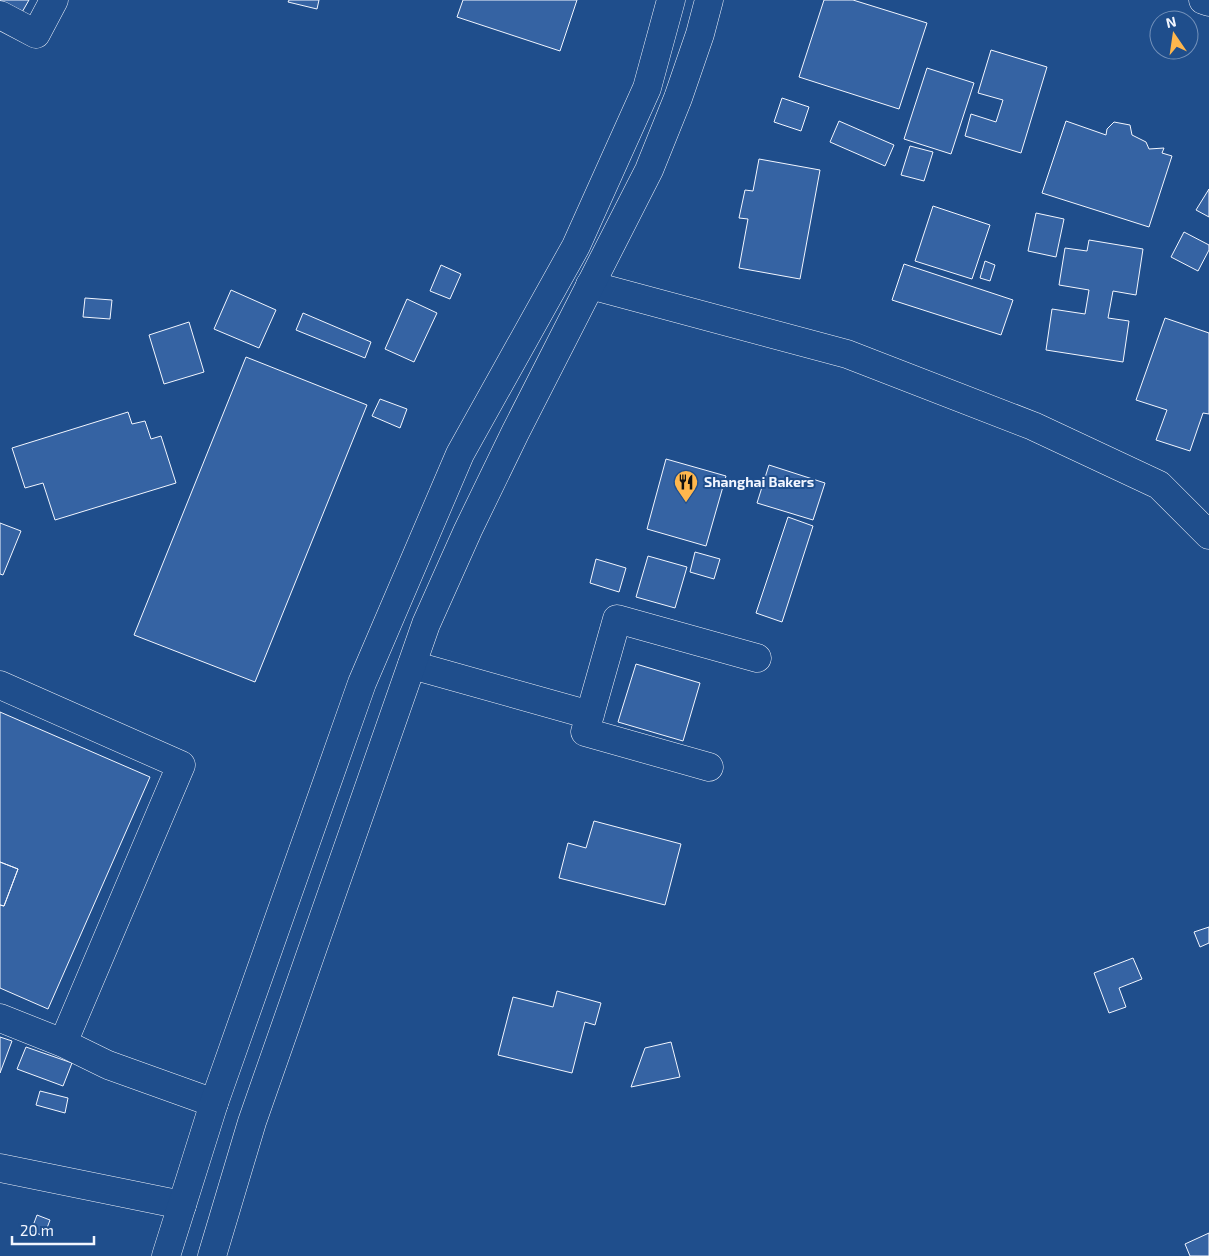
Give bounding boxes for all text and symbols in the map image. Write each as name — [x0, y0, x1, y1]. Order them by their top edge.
north arrow — [1149, 10, 1199, 60]
text: N — [1164, 12, 1178, 31]
restaurant icon: Shanghai Bakers — [673, 469, 699, 503]
place label: Shanghai Bakers — [704, 473, 814, 490]
scale bar — [12, 1214, 95, 1246]
text: 20 m — [20, 1221, 54, 1239]

